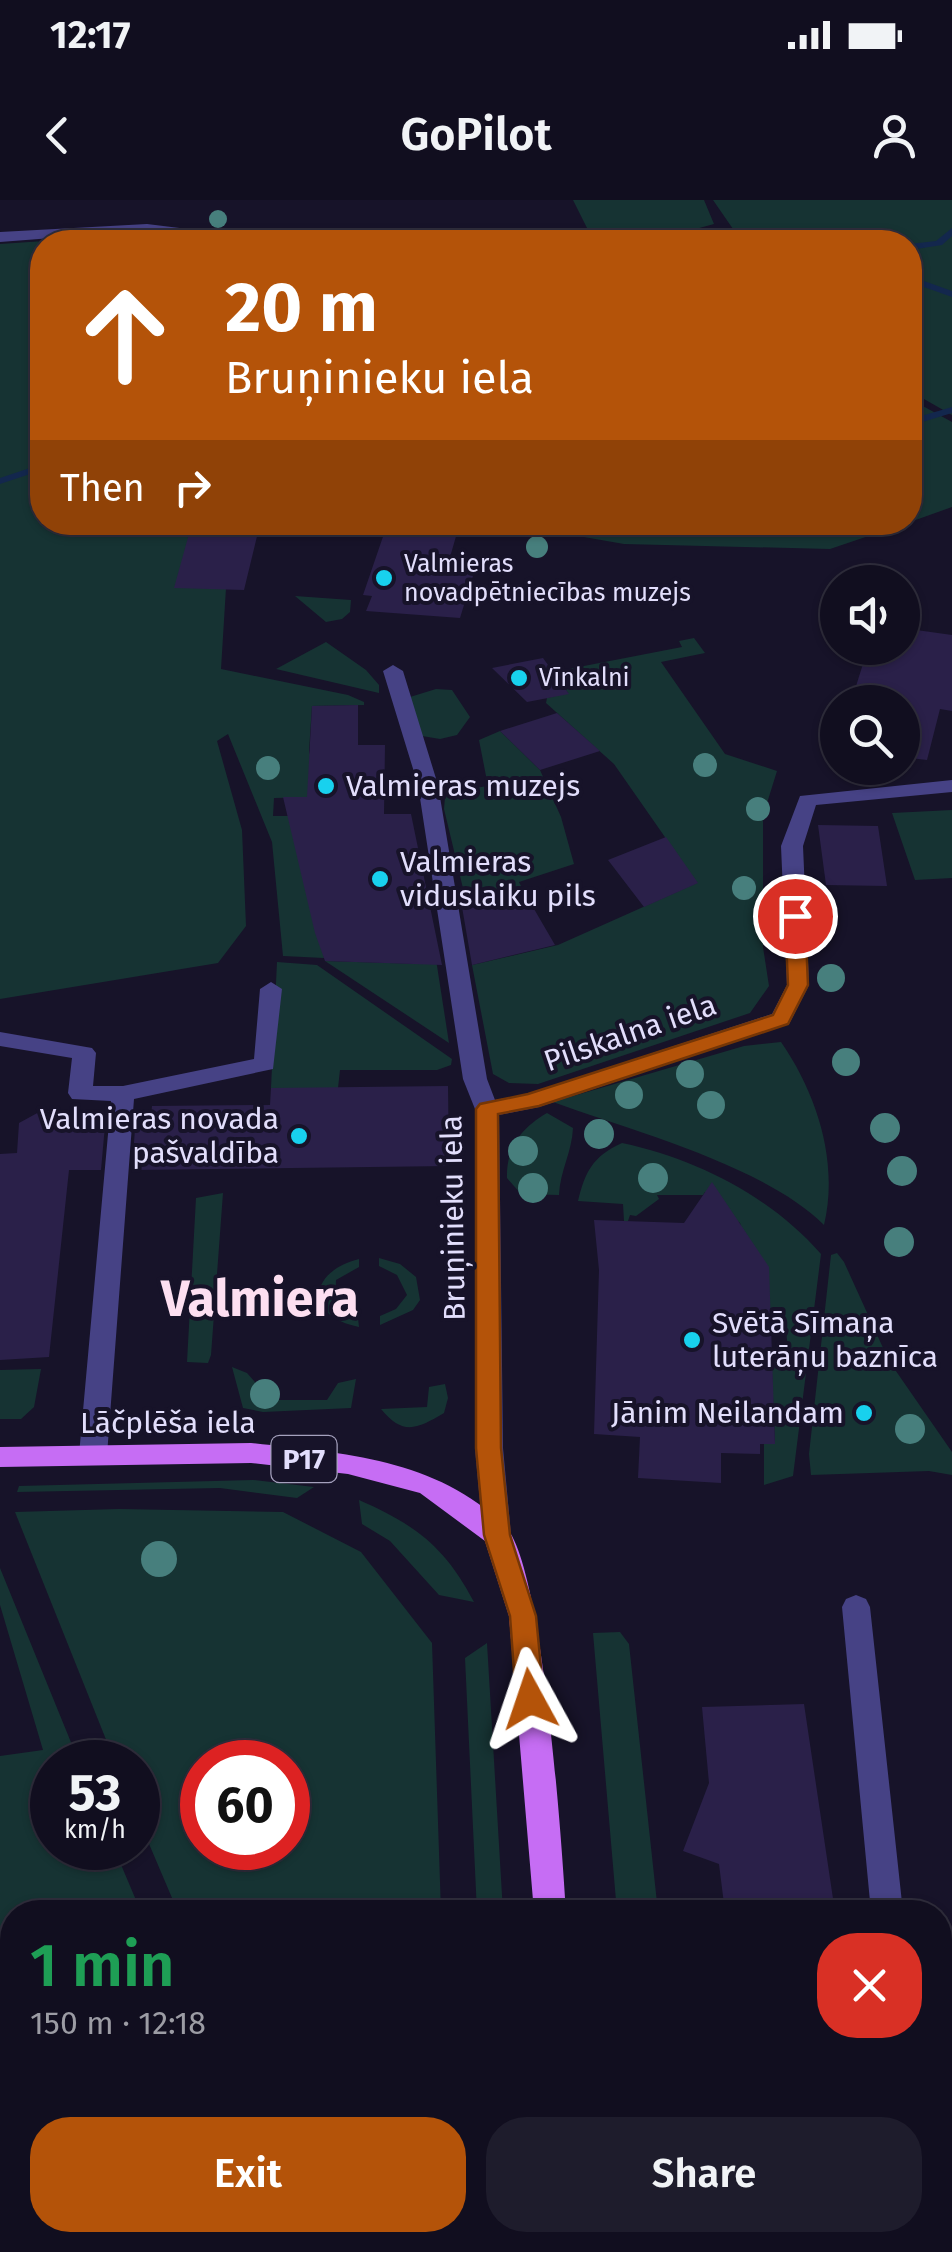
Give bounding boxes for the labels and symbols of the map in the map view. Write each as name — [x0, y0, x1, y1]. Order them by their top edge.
place label: Valmieras novadpētniecības muzejs — [404, 549, 691, 608]
marker: Valmieras novadpētniecības muzejs — [373, 567, 395, 589]
place label: Vīnkalni — [539, 663, 630, 693]
marker: Vīnkalni — [508, 667, 530, 689]
place label: Valmieras muzejs — [346, 768, 580, 804]
marker: Valmieras muzejs — [315, 775, 337, 797]
place label: Valmieras viduslaiku pils — [400, 844, 596, 914]
marker: Valmieras viduslaiku pils — [369, 868, 391, 890]
pin — [753, 874, 838, 959]
street label: Pilskalna iela — [539, 987, 721, 1079]
place label: Valmieras novada pašvaldība — [40, 1101, 279, 1171]
street label: Bruņinieku iela — [433, 1115, 474, 1321]
marker: Valmieras novada pašvaldība — [288, 1125, 310, 1147]
district label: Valmiera — [160, 1269, 359, 1329]
place label: Svētā Sīmaņa luterāņu baznīca — [712, 1305, 938, 1376]
marker: Svētā Sīmaņa luterāņu baznīca — [681, 1329, 703, 1351]
place label: Jānim Neilandam — [611, 1395, 844, 1431]
marker: Jānim Neilandam — [853, 1402, 875, 1424]
street label: Lāčplēša iela — [80, 1405, 256, 1441]
road number: P17 — [272, 1436, 336, 1482]
position arrow — [478, 1647, 582, 1751]
speed limit sign: 60 — [180, 1740, 310, 1870]

